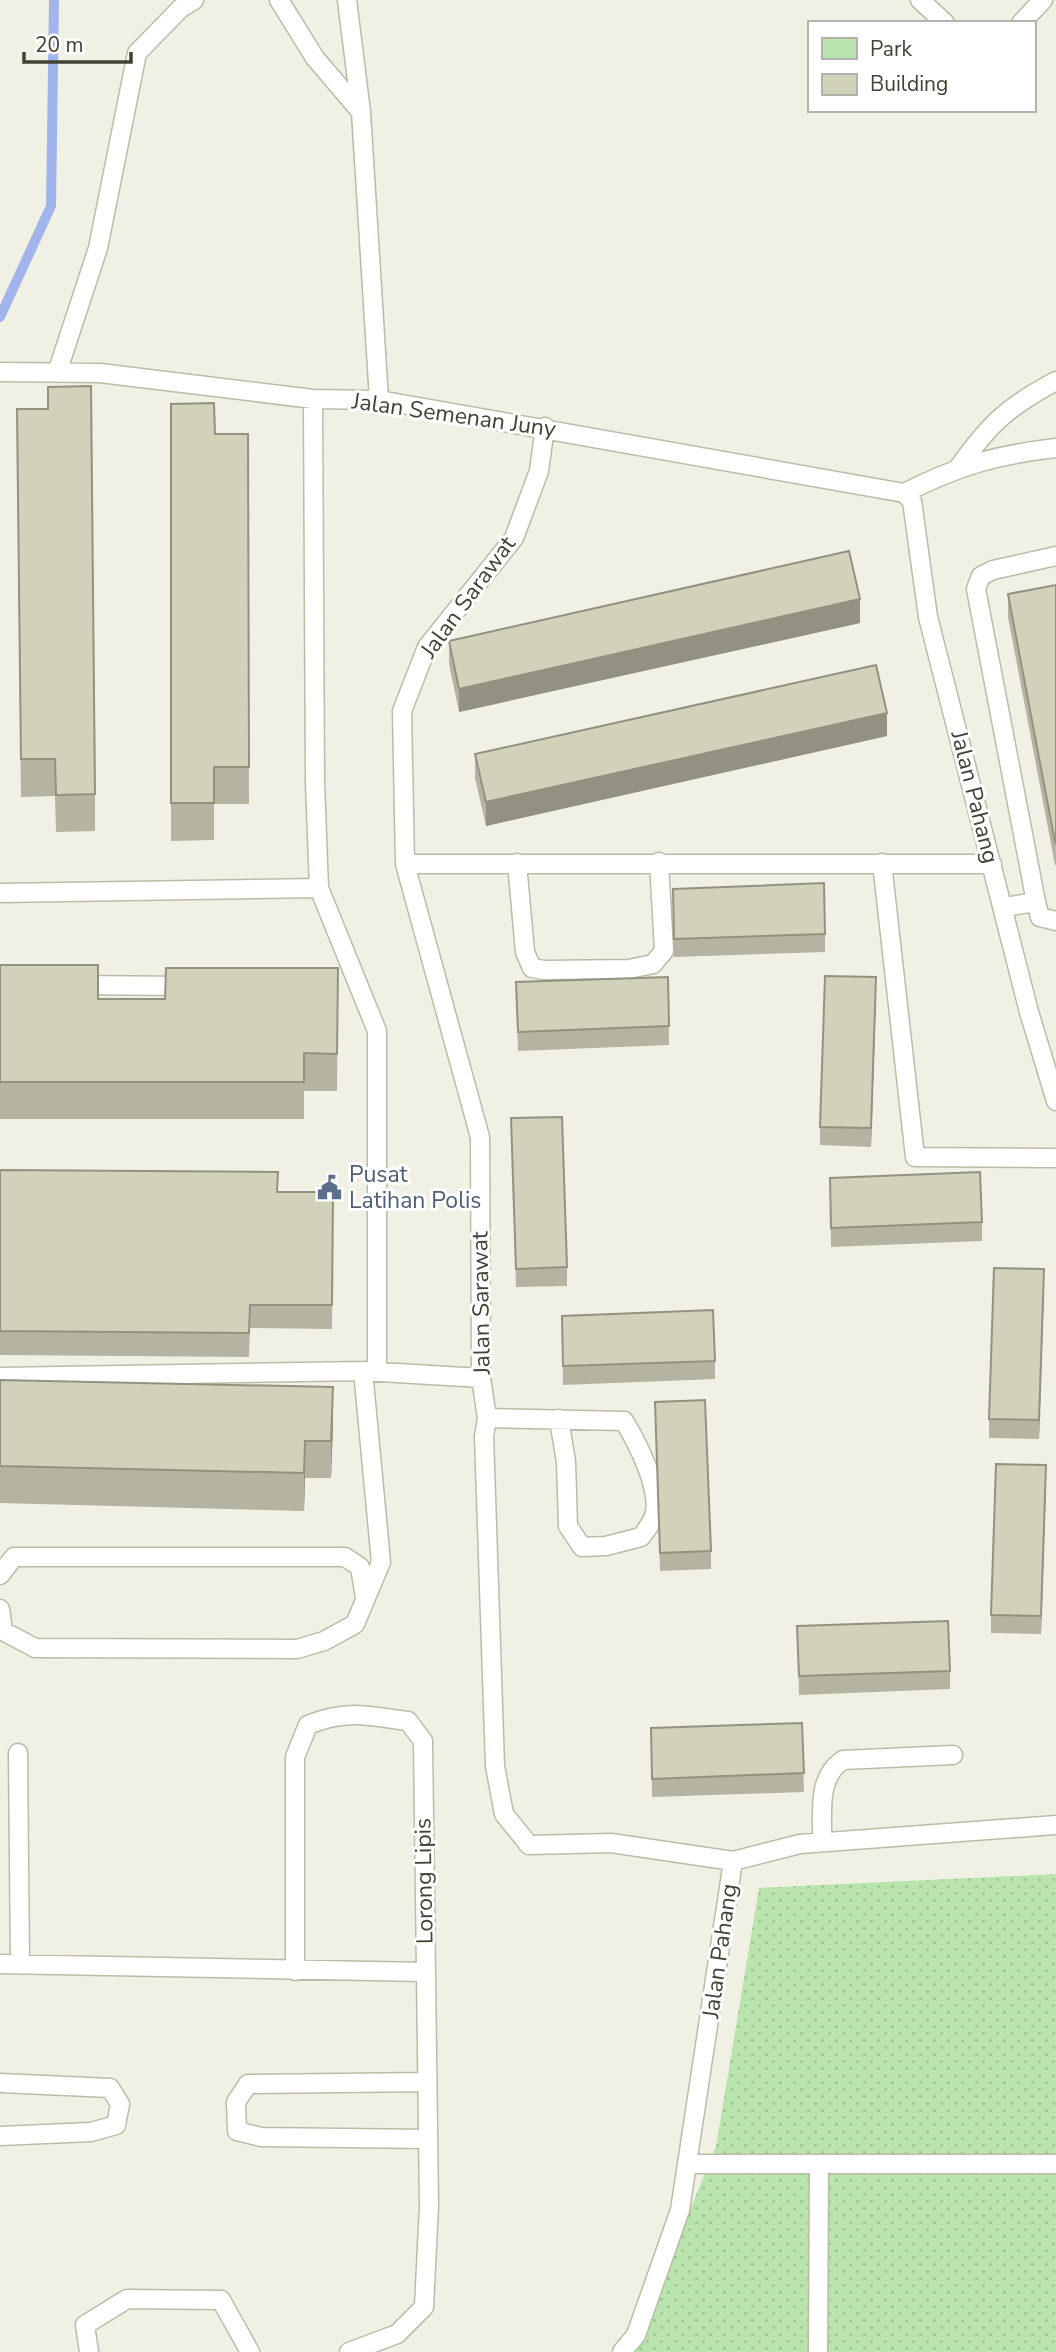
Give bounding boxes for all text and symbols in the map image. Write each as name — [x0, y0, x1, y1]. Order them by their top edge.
scale bar — [24, 21, 131, 65]
legend — [808, 21, 1035, 112]
text: 20 m — [35, 31, 84, 59]
text: Park — [870, 35, 912, 63]
text: Building — [870, 70, 948, 98]
street label: Jalan Semenan Juny — [349, 385, 558, 445]
street label: Jalan Sarawat — [413, 529, 523, 665]
street label: Jalan Pahang — [943, 726, 1006, 867]
place label: Pusat Latihan Polis — [349, 1159, 481, 1216]
public building icon: Pusat Latihan Polis — [315, 1173, 343, 1201]
street label: Jalan Sarawat — [464, 1230, 498, 1376]
street label: Lorong Lipis — [407, 1818, 441, 1944]
street label: Jalan Pahang — [695, 1882, 745, 2021]

